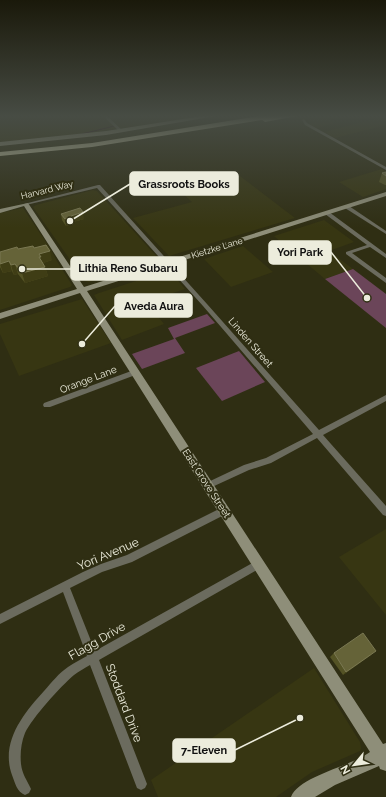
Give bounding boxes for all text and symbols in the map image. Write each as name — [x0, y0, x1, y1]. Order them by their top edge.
callout: Grassroots Books — [130, 172, 238, 195]
text: Grassroots Books — [138, 178, 230, 191]
street label: Harvard Way — [20, 179, 74, 201]
street label: Kietzke Lane — [190, 235, 245, 261]
callout: Yori Park — [269, 241, 331, 264]
text: Yori Park — [277, 246, 324, 259]
callout: Lithia Reno Subaru — [71, 257, 186, 280]
text: Lithia Reno Subaru — [78, 262, 178, 275]
callout: Aveda Aura — [115, 294, 192, 317]
text: Aveda Aura — [124, 300, 184, 313]
street label: Linden Street — [226, 315, 276, 370]
street label: Orange Lane — [58, 364, 118, 395]
street label: East Grove Street — [180, 447, 233, 520]
street label: Yori Avenue — [75, 535, 141, 573]
street label: Flagg Drive — [66, 619, 128, 663]
street label: Stoddard Drive — [103, 662, 145, 744]
callout: 7-Eleven — [173, 739, 235, 762]
text: 7-Eleven — [181, 744, 227, 757]
north arrow — [334, 745, 374, 785]
text: N — [338, 763, 353, 776]

